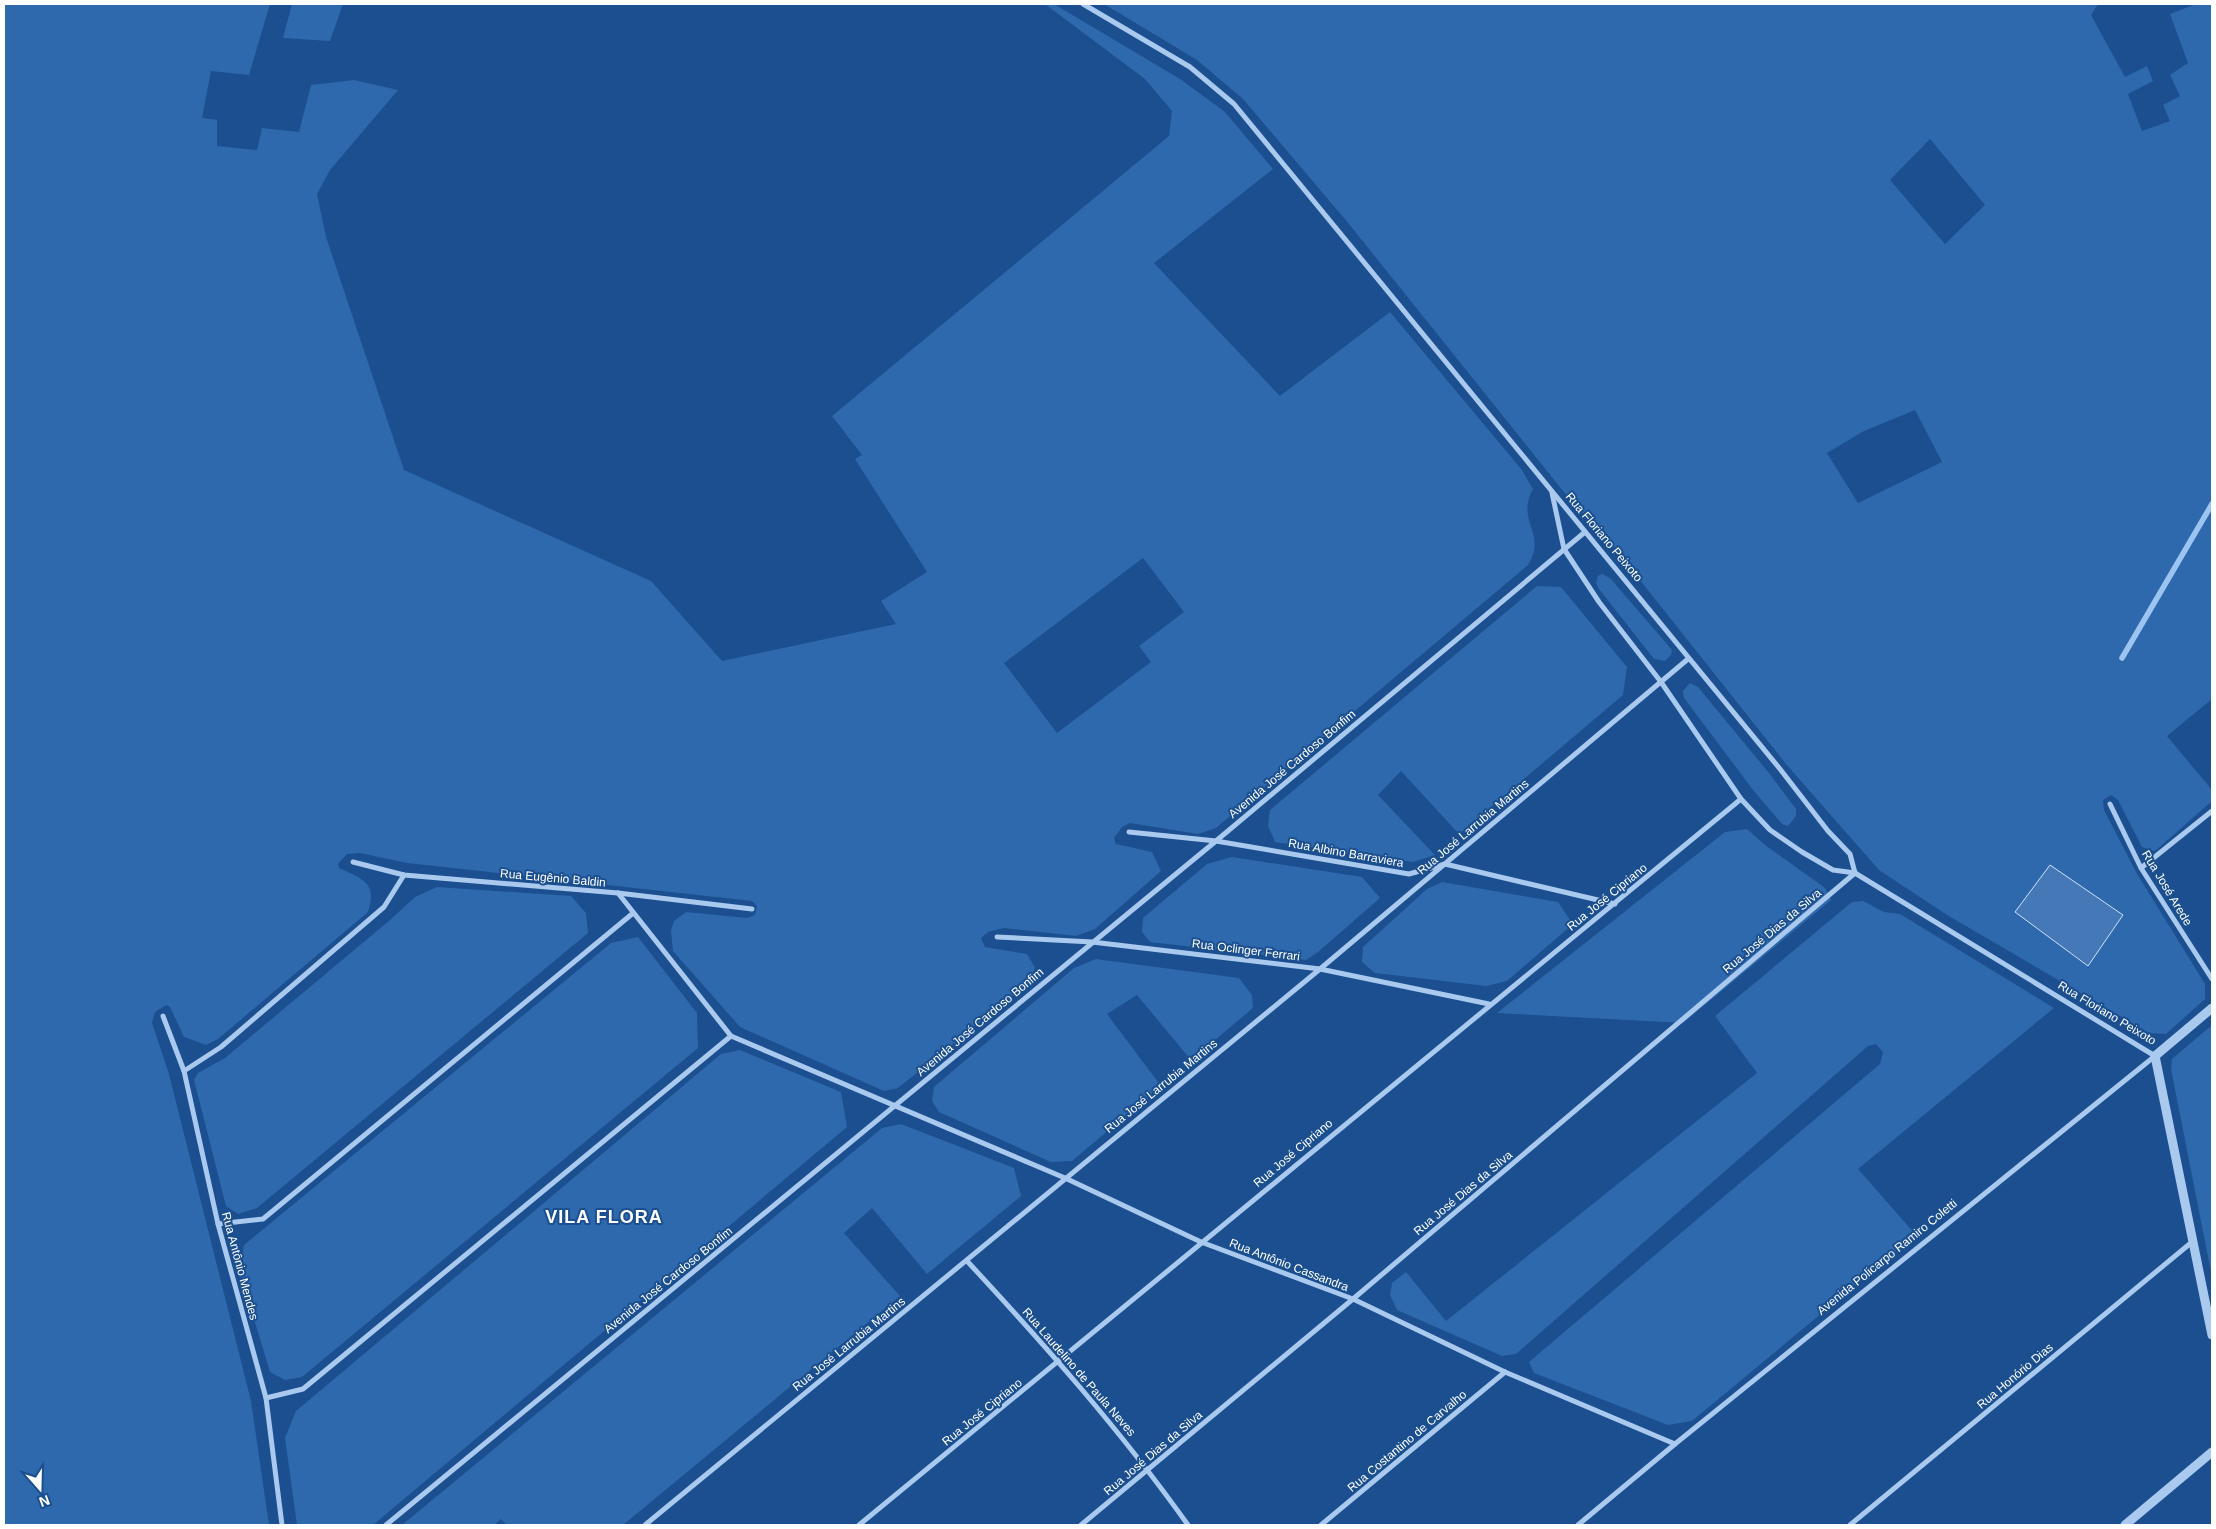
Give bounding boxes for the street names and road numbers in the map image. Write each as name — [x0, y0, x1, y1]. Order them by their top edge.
street label: Rua Floriano Peixoto — [1563, 490, 1646, 585]
street label: Avenida José Cardoso Bonfim — [1226, 707, 1358, 821]
street label: Rua José Larrubia Martins — [1415, 776, 1531, 878]
street label: Rua Albino Barraviera — [1287, 836, 1405, 870]
street label: Rua José Arede — [2139, 848, 2195, 928]
street label: Rua José Cipriano — [1564, 860, 1650, 934]
street label: Rua Eugênio Baldin — [500, 866, 606, 890]
street label: Rua José Dias da Silva — [1720, 886, 1824, 976]
street label: Rua Oclinger Ferrari — [1191, 936, 1301, 964]
street label: Avenida José Cardoso Bonfim — [914, 965, 1046, 1079]
street label: Rua Floriano Peixoto — [2055, 978, 2159, 1048]
street label: Rua José Larrubia Martins — [1102, 1036, 1220, 1136]
street label: Rua José Cipriano — [1251, 1116, 1336, 1190]
street label: Rua José Dias da Silva — [1411, 1148, 1515, 1238]
street label: Avenida Policarpo Ramiro Coletti — [1814, 1196, 1960, 1318]
street label: Rua Antônio Mendes — [219, 1210, 261, 1322]
street label: Avenida José Cardoso Bonfim — [601, 1224, 735, 1336]
street label: Rua Antônio Cassandra — [1227, 1236, 1351, 1294]
street label: Rua José Larrubia Martins — [790, 1294, 908, 1394]
street label: Rua Laudelino de Paula Neves — [1019, 1305, 1139, 1439]
street label: Rua Honório Dias — [1974, 1340, 2056, 1412]
street label: Rua José Cipriano — [939, 1375, 1025, 1449]
street label: Rua Costantino de Carvalho — [1345, 1387, 1469, 1495]
street label: Rua José Dias da Silva — [1101, 1408, 1205, 1498]

